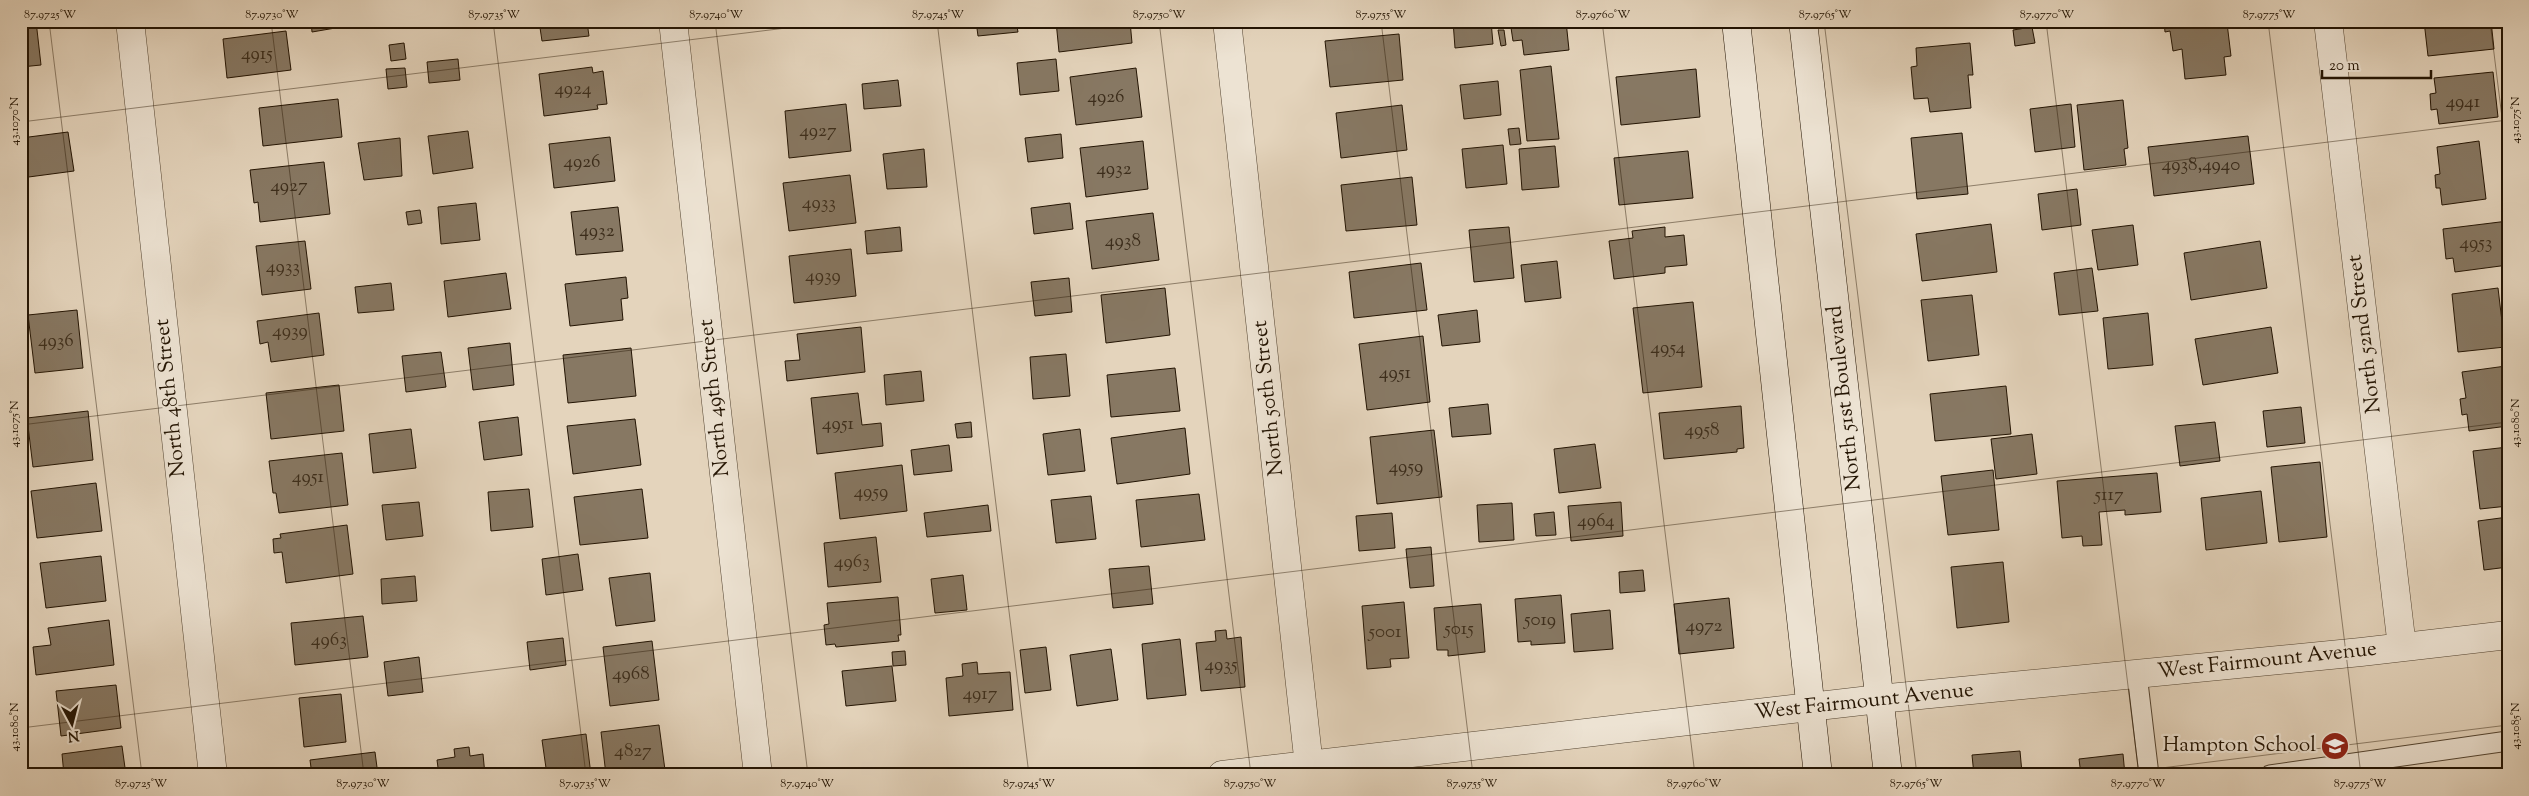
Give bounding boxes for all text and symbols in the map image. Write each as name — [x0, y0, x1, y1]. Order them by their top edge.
text: 87.9725°W — [24, 6, 77, 24]
text: 87.9730°W — [245, 6, 299, 24]
text: 87.9735°W — [468, 6, 520, 24]
text: 87.9740°W — [689, 6, 744, 24]
text: 87.9745°W — [912, 6, 965, 24]
text: 87.9750°W — [1133, 6, 1186, 24]
text: 87.9755°W — [1356, 6, 1407, 24]
text: 87.9760°W — [1576, 6, 1631, 24]
text: 87.9765°W — [1799, 6, 1852, 24]
text: 87.9770°W — [2020, 6, 2075, 24]
text: 87.9775°W — [2243, 6, 2296, 24]
house number: 4915 — [241, 41, 273, 68]
scale bar — [2322, 48, 2430, 80]
text: 20 m — [2329, 56, 2360, 77]
house number: 4924 — [554, 76, 592, 103]
house number: 4926 — [1088, 84, 1124, 111]
house number: 4941 — [2446, 89, 2481, 116]
text: 43.1070°N — [6, 96, 24, 145]
text: 43.1075°N — [2507, 96, 2525, 144]
house number: 4927 — [799, 118, 837, 145]
house number: 4926 — [564, 149, 600, 176]
house number: 4938,4940 — [2162, 152, 2240, 179]
house number: 4932 — [1096, 156, 1132, 183]
house number: 4927 — [270, 173, 308, 200]
house number: 4933 — [802, 190, 836, 217]
house number: 4932 — [579, 218, 615, 245]
house number: 4938 — [1105, 228, 1141, 255]
house number: 4953 — [2459, 230, 2493, 257]
street label: North 52nd Street — [2340, 253, 2390, 415]
house number: 4933 — [266, 254, 300, 281]
house number: 4939 — [805, 263, 841, 290]
street label: North 51st Boulevard — [1820, 304, 1870, 492]
street label: North 48th Street — [148, 317, 194, 479]
house number: 4939 — [272, 318, 308, 345]
street label: North 49th Street — [692, 318, 738, 478]
street label: North 50th Street — [1246, 319, 1292, 477]
house number: 4936 — [38, 328, 74, 355]
house number: 4954 — [1651, 335, 1686, 362]
house number: 4951 — [1379, 360, 1411, 387]
text: 43.1080°N — [2507, 398, 2525, 448]
text: 43.1075°N — [6, 400, 24, 448]
house number: 4951 — [822, 411, 854, 438]
house number: 4958 — [1685, 417, 1719, 444]
house number: 4959 — [1389, 454, 1423, 481]
house number: 4951 — [292, 464, 324, 491]
house number: 4959 — [854, 479, 888, 506]
house number: 5117 — [2094, 482, 2124, 509]
house number: 4964 — [1577, 508, 1615, 535]
house number: 4963 — [834, 549, 870, 576]
house number: 5019 — [1523, 607, 1556, 634]
house number: 4972 — [1686, 613, 1723, 640]
house number: 5015 — [1443, 616, 1474, 643]
house number: 5001 — [1368, 619, 1402, 646]
house number: 4963 — [311, 627, 347, 654]
street label: West Fairmount Avenue — [2156, 635, 2378, 687]
house number: 4935 — [1205, 652, 1238, 679]
house number: 4968 — [612, 661, 650, 688]
street label: West Fairmount Avenue — [1753, 676, 1975, 728]
house number: 4917 — [963, 681, 998, 708]
north arrow — [48, 698, 98, 748]
text: 43.1080°N — [6, 702, 24, 752]
text: 43.1085°N — [2507, 702, 2525, 750]
text: N — [67, 724, 80, 746]
place label: Hampton School — [2163, 731, 2316, 761]
school or university icon: Hampton School — [2320, 731, 2350, 761]
house number: 4827 — [614, 738, 652, 765]
text: 87.9725°W — [115, 775, 168, 793]
text: 87.9730°W — [336, 775, 390, 793]
text: 87.9735°W — [559, 775, 611, 793]
text: 87.9740°W — [780, 775, 835, 793]
text: 87.9745°W — [1003, 775, 1056, 793]
text: 87.9750°W — [1224, 775, 1277, 793]
text: 87.9755°W — [1447, 775, 1498, 793]
text: 87.9760°W — [1667, 775, 1722, 793]
text: 87.9765°W — [1890, 775, 1943, 793]
text: 87.9770°W — [2111, 775, 2166, 793]
text: 87.9775°W — [2334, 775, 2387, 793]

